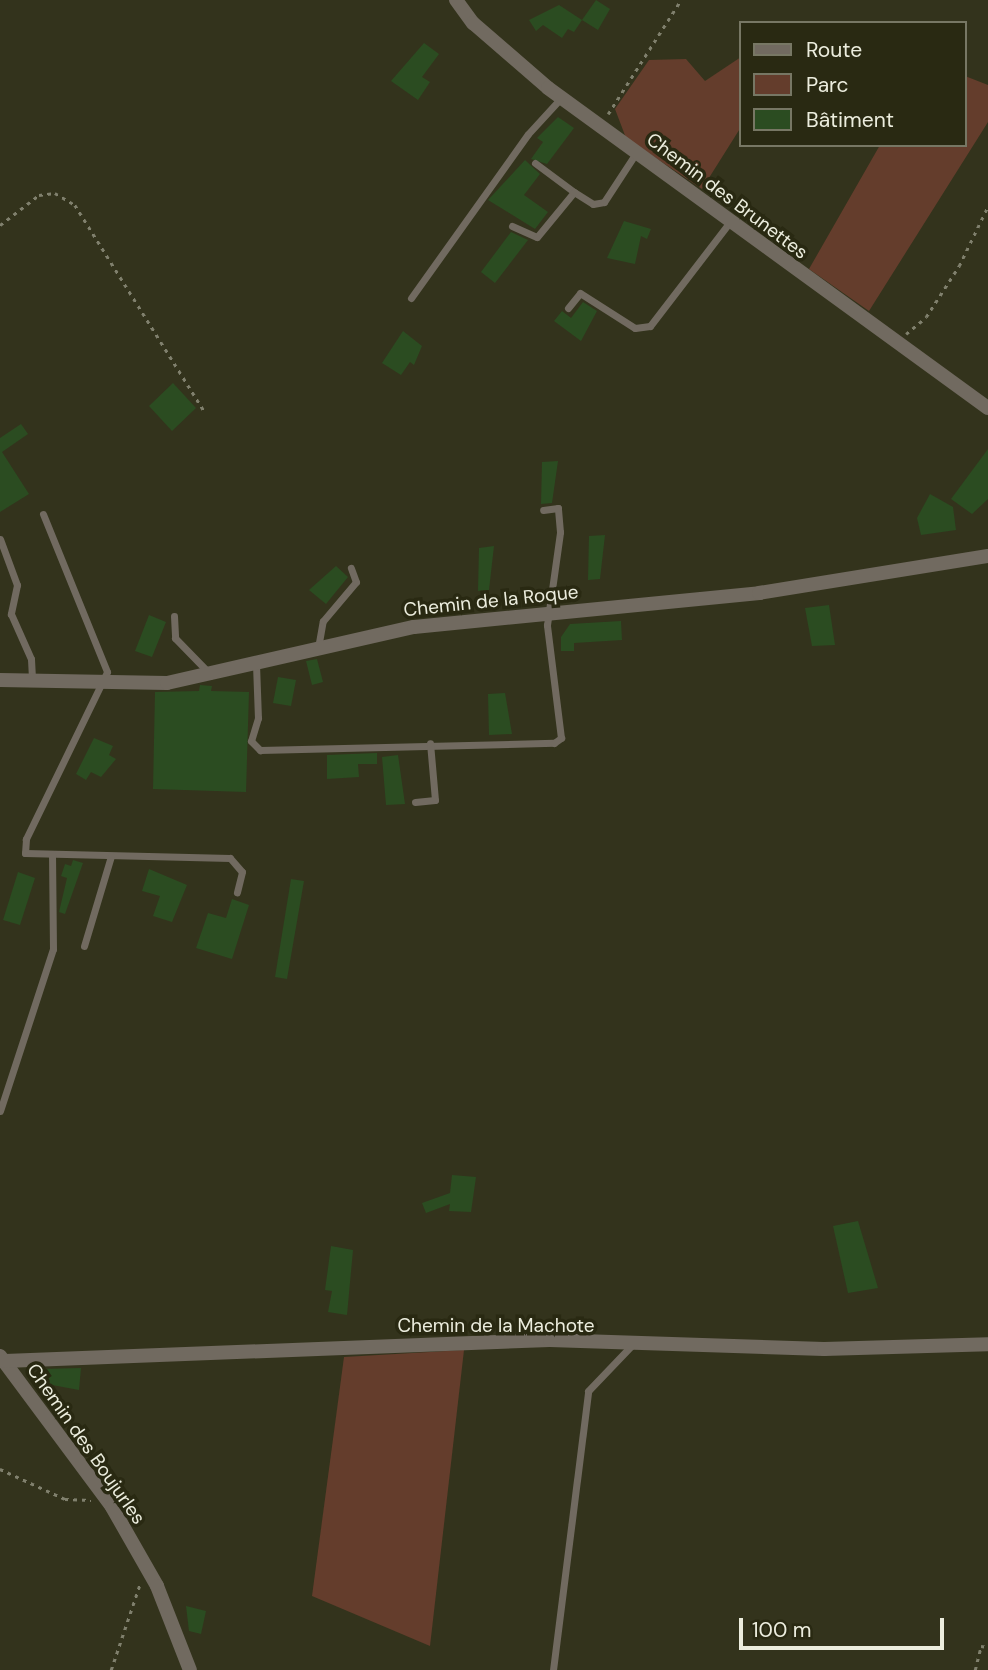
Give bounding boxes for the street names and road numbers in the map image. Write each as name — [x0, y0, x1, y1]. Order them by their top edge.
street label: Chemin des Brunettes — [642, 128, 812, 264]
street label: Chemin de la Roque — [402, 580, 580, 622]
street label: Chemin de la Machote — [397, 1315, 595, 1337]
street label: Chemin des Boujurles — [22, 1359, 150, 1529]

